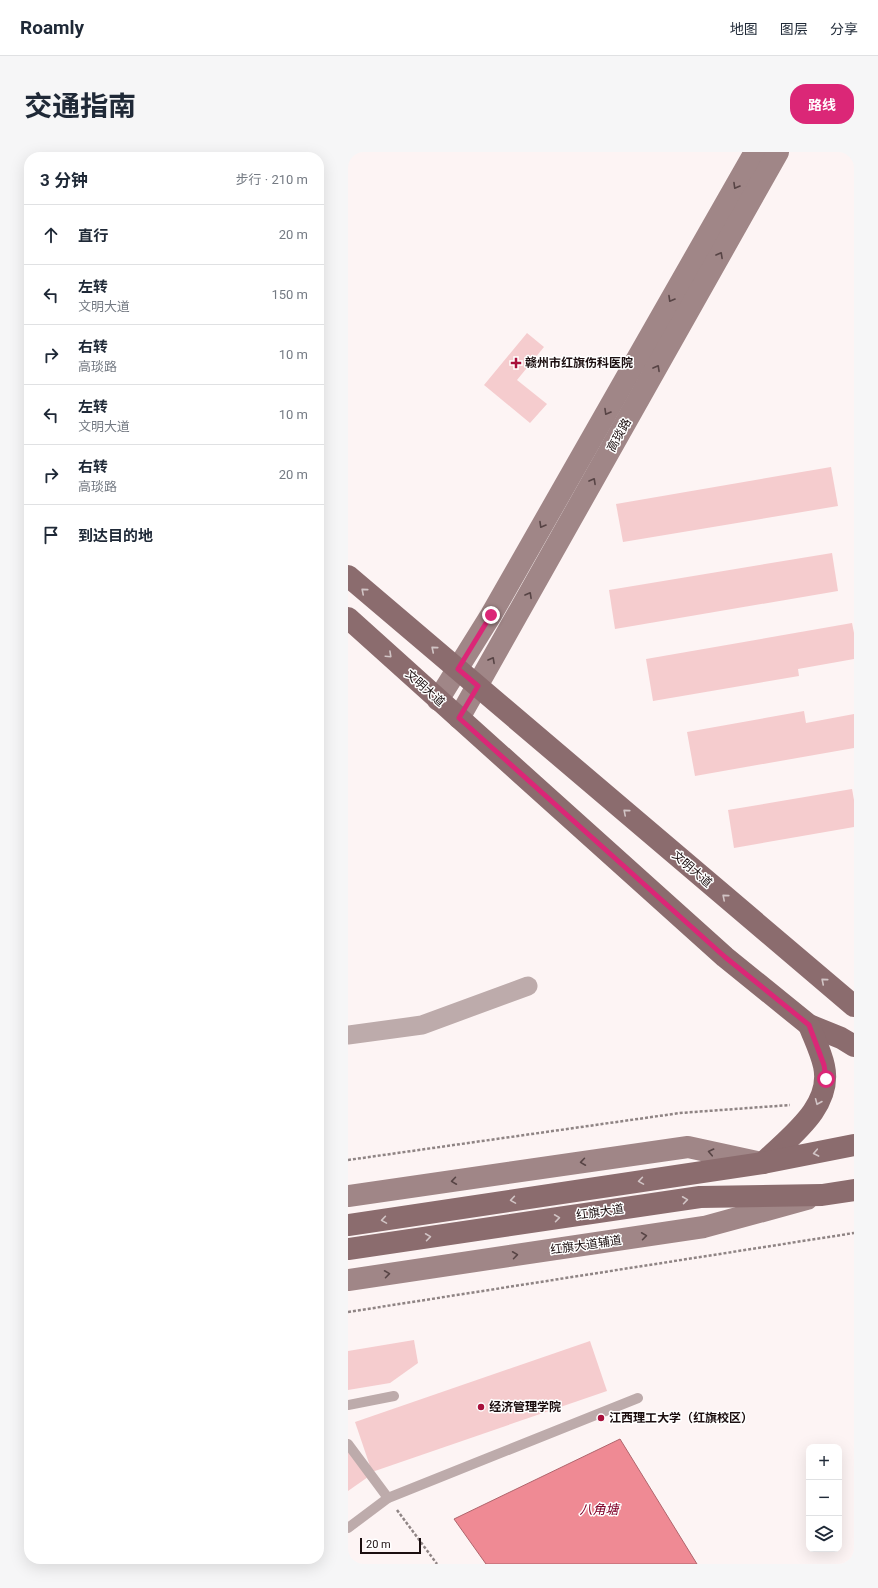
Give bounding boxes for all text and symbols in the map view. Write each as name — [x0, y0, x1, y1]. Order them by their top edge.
text: Roamly — [20, 16, 84, 39]
text: 地图 — [730, 21, 758, 37]
text: 图层 — [780, 21, 808, 37]
text: 分享 — [830, 21, 858, 37]
button: 路线 — [790, 84, 854, 124]
text: 交通指南 — [24, 90, 136, 123]
text: 3 分钟 — [40, 170, 88, 190]
text: 步行 · 210 m — [236, 172, 308, 187]
one-way arrow — [733, 182, 740, 189]
icon: ahead — [40, 224, 62, 246]
text: 直行 — [78, 227, 108, 245]
text: 20 m — [279, 227, 308, 242]
one-way arrow — [716, 252, 723, 259]
text: 左转 — [78, 278, 108, 296]
icon: left — [40, 284, 62, 306]
text: 150 m — [271, 287, 308, 302]
one-way arrow — [669, 295, 676, 302]
text: 文明大道 — [78, 299, 130, 314]
text: 右转 — [78, 338, 108, 356]
icon: right — [40, 344, 62, 366]
text: 10 m — [279, 347, 308, 362]
place label: 赣州市红旗伤科医院 — [525, 356, 633, 370]
marker: 赣州市红旗伤科医院 — [510, 357, 522, 369]
text: 高琰路 — [78, 359, 117, 374]
one-way arrow — [652, 365, 659, 372]
text: 左转 — [78, 398, 108, 416]
icon: left — [40, 404, 62, 426]
text: 10 m — [279, 407, 308, 422]
one-way arrow — [604, 408, 611, 415]
street label: 高琰路 — [604, 416, 634, 454]
text: 文明大道 — [78, 419, 130, 434]
text: 右转 — [78, 458, 108, 476]
icon: right — [40, 464, 62, 486]
text: 20 m — [279, 467, 308, 482]
one-way arrow — [588, 478, 595, 486]
text: 高琰路 — [78, 479, 117, 494]
one-way arrow — [540, 521, 547, 528]
icon: arrive — [40, 524, 62, 546]
text: 到达目的地 — [78, 527, 153, 545]
one-way arrow — [362, 588, 369, 595]
one-way arrow — [524, 592, 532, 599]
route end — [482, 606, 500, 624]
one-way arrow — [431, 647, 439, 654]
one-way arrow — [384, 651, 392, 658]
one-way arrow — [488, 657, 495, 664]
street label: 文明大道 — [402, 667, 448, 709]
one-way arrow — [624, 810, 631, 817]
street label: 文明大道 — [669, 848, 715, 890]
one-way arrow — [722, 894, 730, 901]
one-way arrow — [821, 979, 828, 986]
route start — [817, 1070, 835, 1088]
one-way arrow — [815, 1098, 823, 1105]
one-way arrow — [708, 1148, 714, 1156]
one-way arrow — [813, 1148, 819, 1156]
one-way arrow — [580, 1157, 586, 1166]
one-way arrow — [451, 1176, 457, 1185]
one-way arrow — [638, 1176, 644, 1185]
one-way arrow — [510, 1195, 516, 1204]
one-way arrow — [682, 1196, 688, 1205]
street label: 红旗大道 — [575, 1202, 625, 1222]
one-way arrow — [554, 1214, 560, 1223]
one-way arrow — [381, 1215, 387, 1224]
one-way arrow — [641, 1232, 647, 1241]
one-way arrow — [425, 1233, 431, 1242]
street label: 红旗大道辅道 — [549, 1233, 623, 1257]
one-way arrow — [512, 1251, 518, 1260]
one-way arrow — [383, 1270, 390, 1279]
place label: 经济管理学院 — [489, 1400, 561, 1414]
marker: 经济管理学院 — [476, 1402, 486, 1412]
place label: 江西理工大学（红旗校区） — [609, 1411, 753, 1425]
marker: 江西理工大学（红旗校区） — [596, 1413, 606, 1423]
map controls — [806, 1444, 842, 1552]
button: + — [806, 1444, 842, 1480]
button: − — [806, 1480, 842, 1516]
water label: 八角塘 — [579, 1502, 620, 1517]
button: layers — [806, 1516, 842, 1552]
scale bar — [360, 1536, 421, 1555]
text: 20 m — [366, 1538, 391, 1551]

